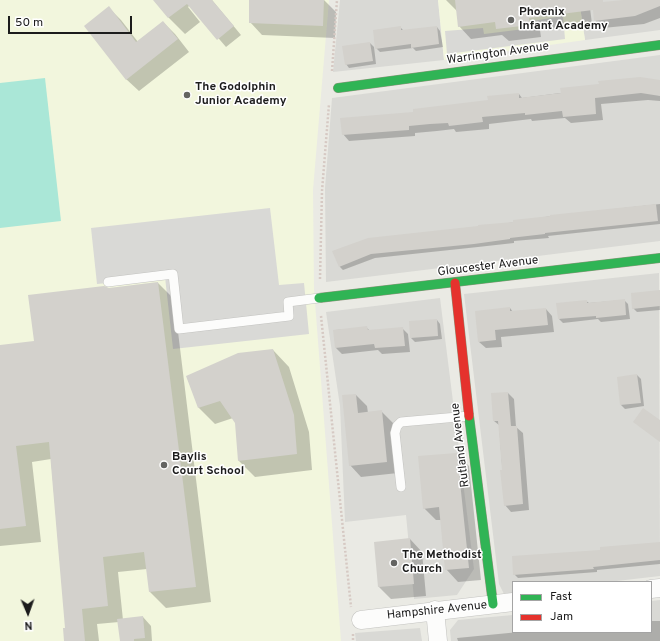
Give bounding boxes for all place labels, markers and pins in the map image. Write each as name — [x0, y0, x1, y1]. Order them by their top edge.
place label: Phoenix Infant Academy — [519, 6, 608, 34]
marker: Phoenix Infant Academy — [506, 15, 516, 25]
place label: The Godolphin Junior Academy — [195, 81, 287, 109]
marker: The Godolphin Junior Academy — [182, 90, 192, 100]
place label: Baylis Court School — [172, 451, 244, 479]
marker: Baylis Court School — [159, 460, 169, 470]
place label: The Methodist Church — [402, 549, 482, 577]
marker: The Methodist Church — [389, 558, 399, 568]

